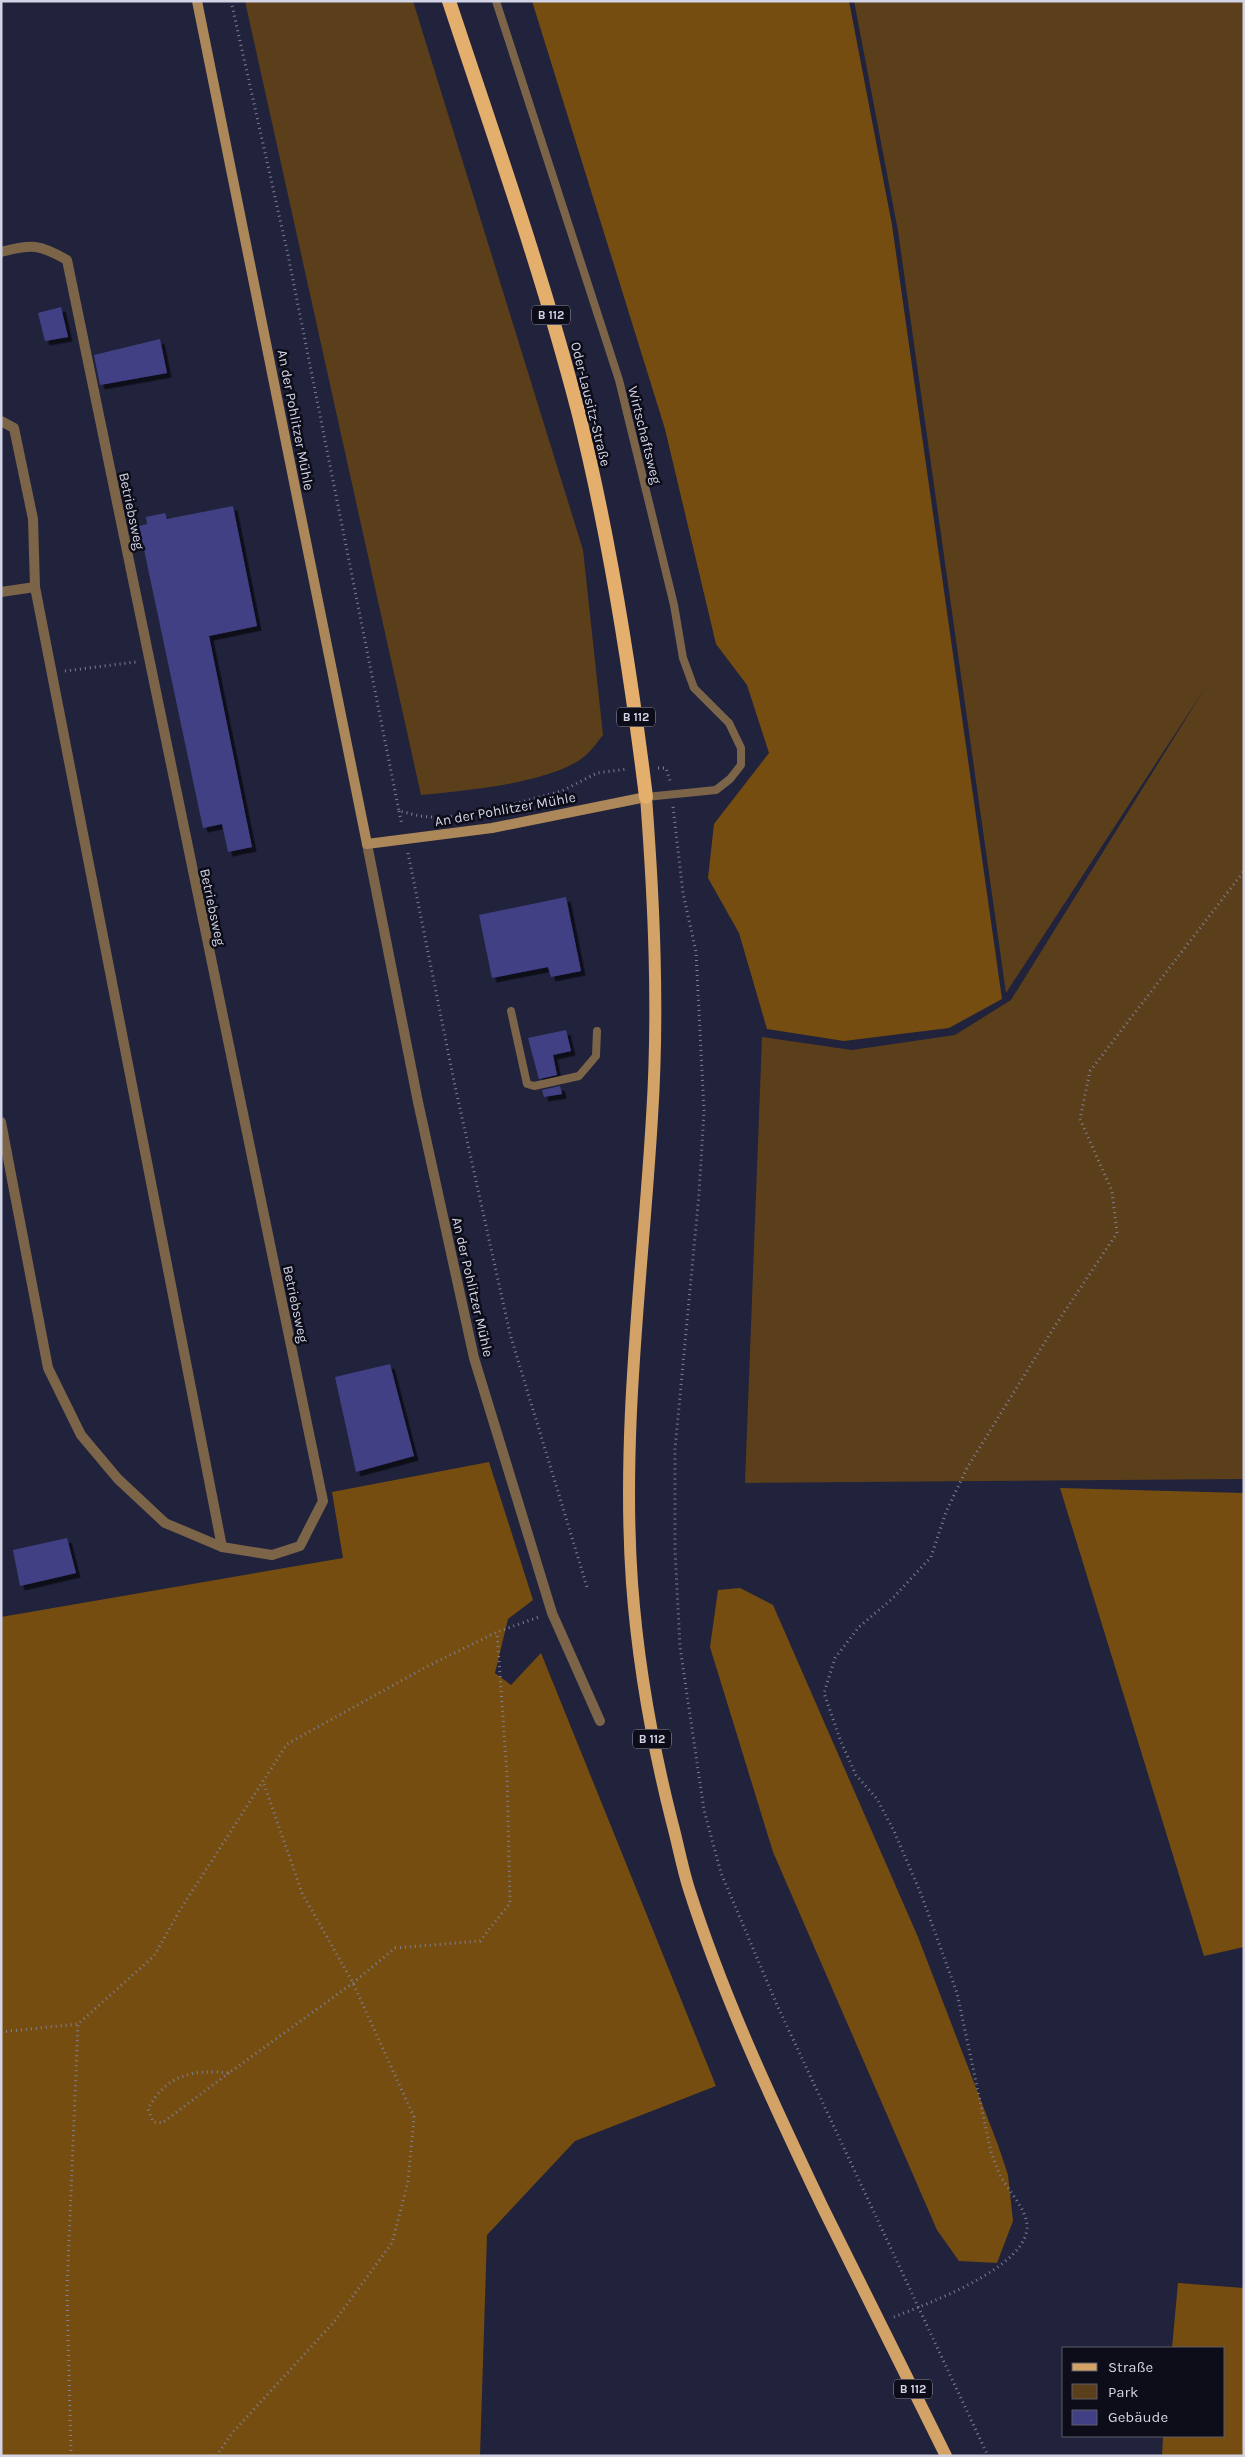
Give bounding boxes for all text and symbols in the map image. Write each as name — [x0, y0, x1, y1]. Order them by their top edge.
road number: B 112 — [532, 306, 570, 324]
street label: Oder-Lausitz-Straße — [567, 340, 614, 468]
street label: An der Pohlitzer Mühle — [274, 348, 317, 492]
street label: Wirtschaftsweg — [624, 384, 665, 486]
street label: Betriebsweg — [115, 471, 148, 551]
road number: B 112 — [617, 708, 655, 726]
street label: An der Pohlitzer Mühle — [433, 789, 577, 830]
street label: Betriebsweg — [196, 867, 229, 947]
street label: An der Pohlitzer Mühle — [448, 1216, 497, 1359]
street label: Betriebsweg — [279, 1264, 312, 1344]
road number: B 112 — [633, 1730, 671, 1748]
legend — [1062, 2347, 1225, 2437]
text: Straße — [1108, 2358, 1153, 2376]
road number: B 112 — [894, 2380, 932, 2398]
text: Park — [1108, 2383, 1138, 2401]
text: Gebäude — [1108, 2408, 1168, 2426]

